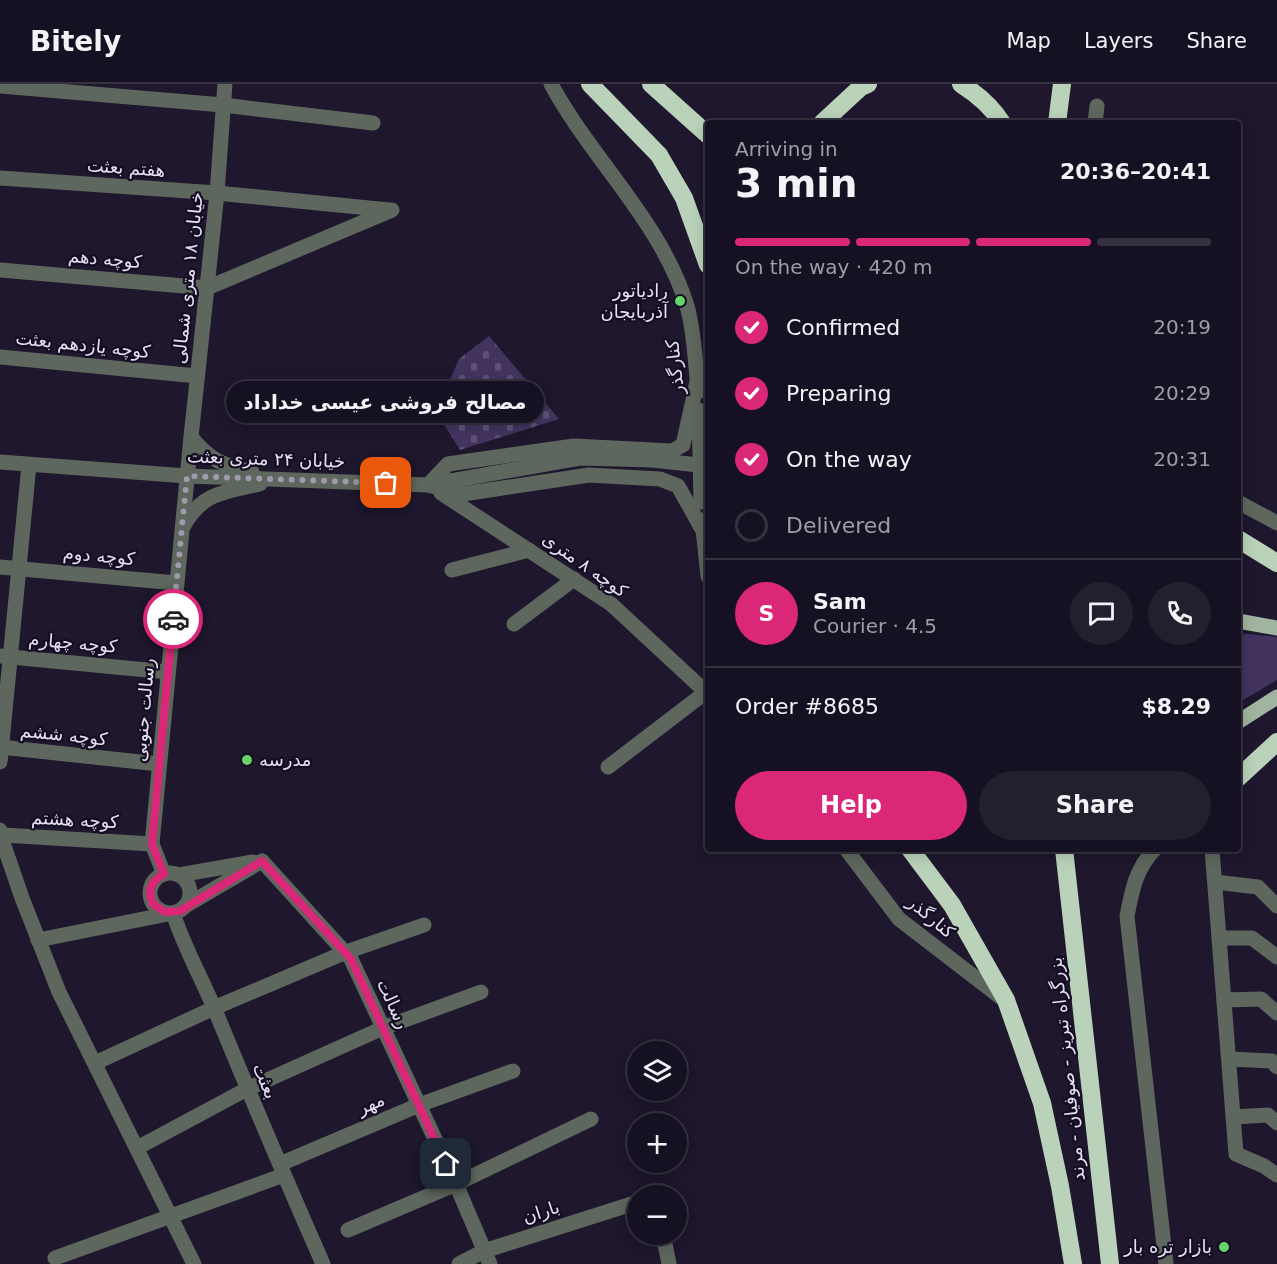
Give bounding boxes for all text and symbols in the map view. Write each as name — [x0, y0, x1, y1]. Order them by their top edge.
text: Bitely — [30, 25, 121, 58]
text: Map — [1007, 29, 1051, 53]
text: Layers — [1084, 29, 1153, 53]
text: Share — [1186, 29, 1247, 53]
text: Arriving in — [735, 137, 838, 161]
street label: هفتم بعثت — [86, 154, 166, 182]
text: 20:36–20:41 — [1060, 159, 1211, 184]
text: 3 min — [735, 161, 857, 206]
street label: خیابان ۱۸ متری شمالی — [168, 191, 208, 365]
street label: کوچه دهم — [67, 245, 143, 273]
text: On the way · 420 m — [735, 255, 933, 279]
place label: رادیاتور آذربایجان — [600, 280, 669, 322]
marker: رادیاتور آذربایجان — [673, 294, 687, 308]
icon: check — [735, 311, 768, 344]
text: Confirmed — [786, 315, 900, 340]
text: 20:19 — [1153, 315, 1211, 339]
street label: کوچه یازدهم بعثت — [14, 327, 152, 363]
street label: کنارگذر — [661, 338, 688, 396]
icon: check — [735, 377, 768, 410]
callout: مصالح فروشی عیسی خداداد — [227, 381, 545, 423]
text: Preparing — [786, 381, 892, 406]
text: 20:29 — [1153, 381, 1211, 405]
text: مصالح فروشی عیسی خداداد — [244, 390, 526, 414]
icon: check — [735, 443, 768, 476]
street label: خیابان ۲۴ متری بعثت — [187, 445, 345, 473]
text: On the way — [786, 447, 912, 472]
text: 20:31 — [1153, 447, 1211, 471]
pin — [360, 457, 411, 508]
icon: bag — [369, 466, 402, 499]
text: Delivered — [786, 513, 891, 538]
street label: کوچه ۸ متری — [538, 528, 632, 603]
street label: کوچه دوم — [62, 542, 136, 570]
button: chat — [1070, 582, 1133, 645]
button: phone — [1148, 582, 1211, 645]
courier — [143, 589, 203, 649]
text: Sam — [813, 589, 867, 614]
text: S — [759, 601, 774, 626]
icon: car — [157, 603, 190, 636]
text: Courier · 4.5 — [813, 614, 937, 638]
street label: کوچه چهارم — [28, 628, 119, 658]
street label: رسالت جنوبی — [129, 657, 159, 763]
text: Order #8685 — [735, 694, 879, 719]
text: $8.29 — [1141, 694, 1211, 719]
street label: کوچه ششم — [19, 719, 109, 751]
place label: مدرسه — [259, 749, 312, 770]
marker: مدرسه — [240, 753, 254, 767]
button: Help — [735, 771, 967, 840]
button: Share — [979, 771, 1211, 840]
street label: کوچه هشتم — [31, 807, 120, 833]
street label: کنارگذر — [903, 890, 959, 943]
street label: بزرگراه تبریز - صوفیان - مرند — [1044, 956, 1090, 1182]
street label: رسالت — [373, 976, 414, 1032]
map controls — [627, 1041, 687, 1245]
button: layers — [627, 1041, 687, 1101]
street label: بعثت — [249, 1060, 282, 1102]
street label: مهر — [353, 1088, 388, 1120]
button: + — [627, 1113, 687, 1173]
pin — [420, 1138, 471, 1189]
icon: home — [429, 1147, 462, 1180]
button: − — [627, 1185, 687, 1245]
street label: باران — [520, 1196, 562, 1227]
place label: بازار تره بار — [1123, 1236, 1212, 1258]
marker: بازار تره بار — [1217, 1240, 1231, 1254]

